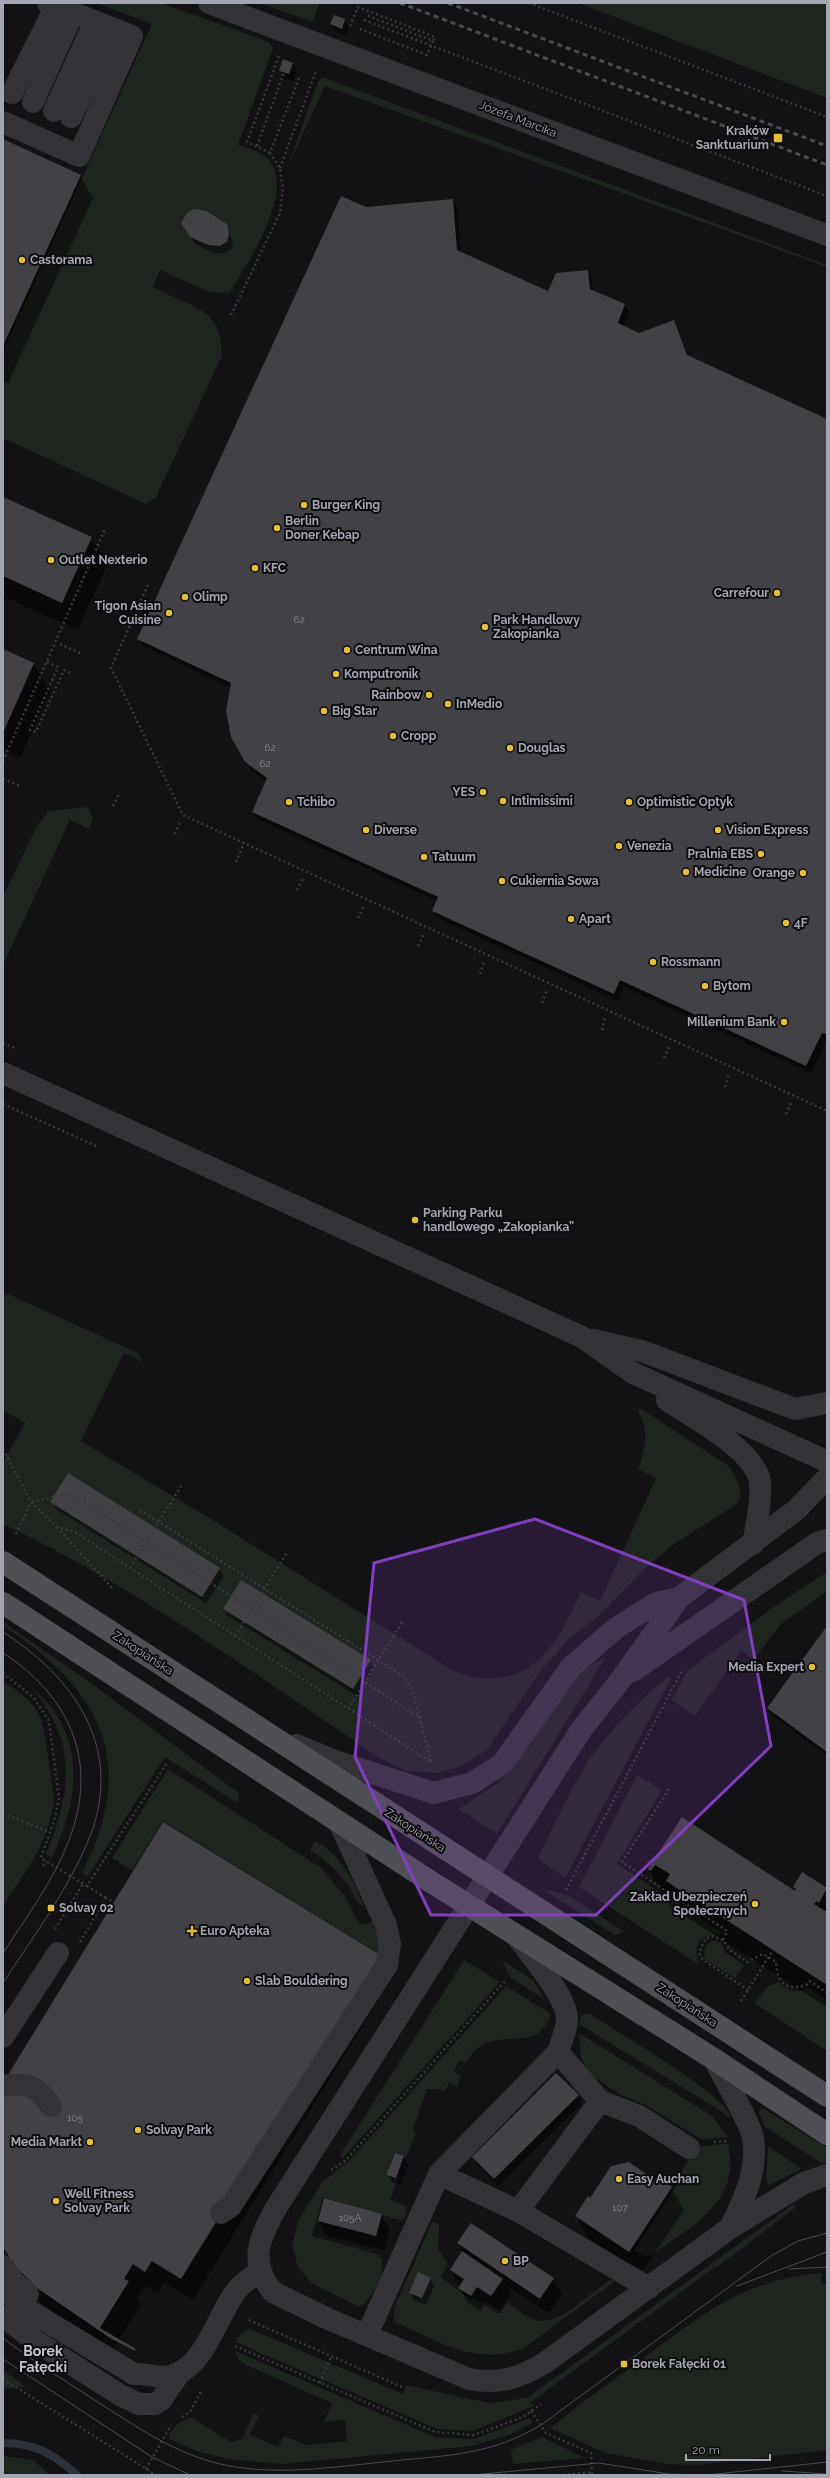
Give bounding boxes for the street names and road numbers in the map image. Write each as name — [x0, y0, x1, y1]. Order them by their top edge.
street label: Józefa Marcika — [477, 98, 559, 140]
street label: Zakopiańska — [110, 1628, 176, 1678]
street label: Zakopiańska — [382, 1805, 448, 1855]
street label: Zakopiańska — [654, 1980, 720, 2030]

